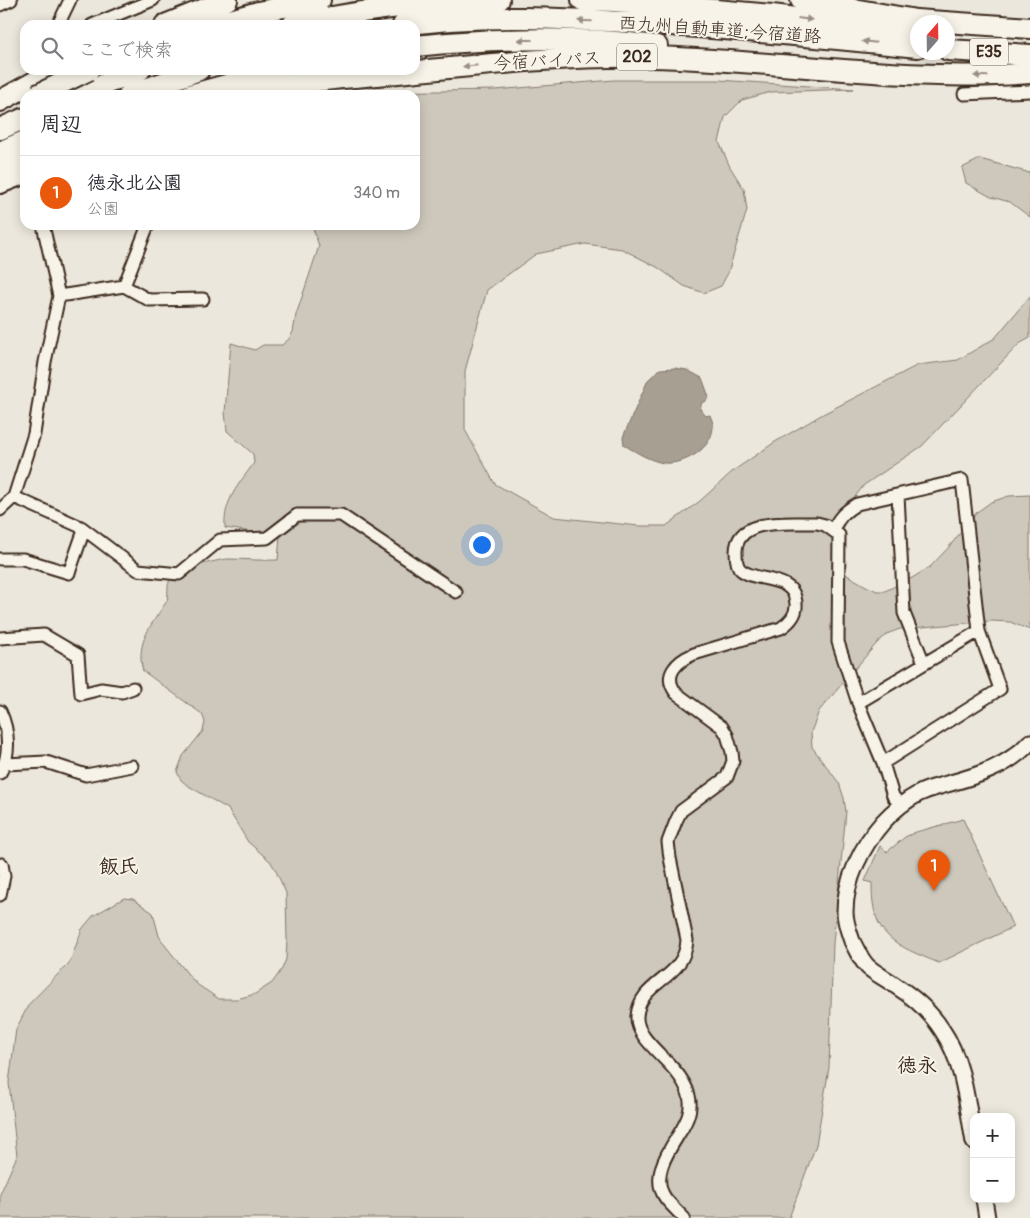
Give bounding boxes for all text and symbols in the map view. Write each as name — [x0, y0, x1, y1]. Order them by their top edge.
street label: 西九州自動車道;今宿道路 — [618, 11, 822, 49]
one-way arrow — [797, 15, 813, 23]
north arrow — [910, 15, 955, 60]
one-way arrow — [577, 16, 593, 24]
search box — [20, 20, 420, 75]
icon: search — [38, 34, 66, 62]
one-way arrow — [517, 36, 533, 44]
text: ここで検索 — [78, 38, 173, 62]
one-way arrow — [861, 38, 877, 46]
road number: E35 — [970, 38, 1008, 66]
road number: 202 — [617, 44, 657, 70]
street label: 今宿バイパス — [493, 47, 601, 75]
one-way arrow — [461, 62, 477, 70]
one-way arrow — [973, 72, 989, 80]
text: 周辺 — [40, 111, 82, 138]
text: 徳永北公園 — [87, 171, 182, 195]
text: 1 — [53, 183, 59, 203]
text: 340 m — [353, 183, 400, 203]
text: 公園 — [87, 199, 119, 219]
your location — [469, 532, 495, 558]
pin: 1 — [918, 850, 950, 891]
district label: 飯氏 — [99, 854, 139, 879]
district label: 徳永 — [897, 1053, 937, 1078]
map controls — [970, 1113, 1015, 1203]
button: + — [970, 1113, 1015, 1158]
button: − — [970, 1158, 1015, 1203]

